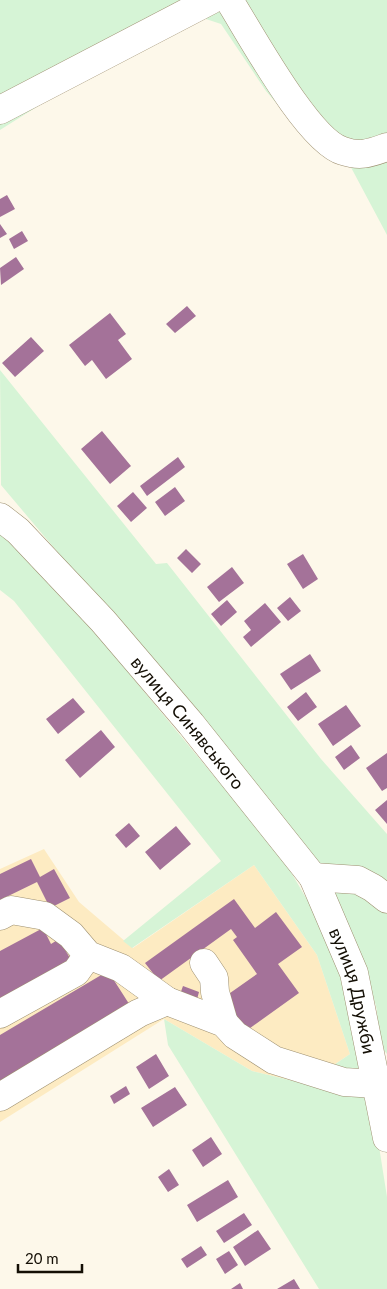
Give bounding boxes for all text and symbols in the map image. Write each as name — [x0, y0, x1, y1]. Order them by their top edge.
street label: вулиця Синявського — [127, 651, 250, 793]
street label: вулиця Дружби — [325, 924, 381, 1056]
scale bar — [18, 1242, 81, 1274]
text: 20 m — [25, 1249, 59, 1267]

